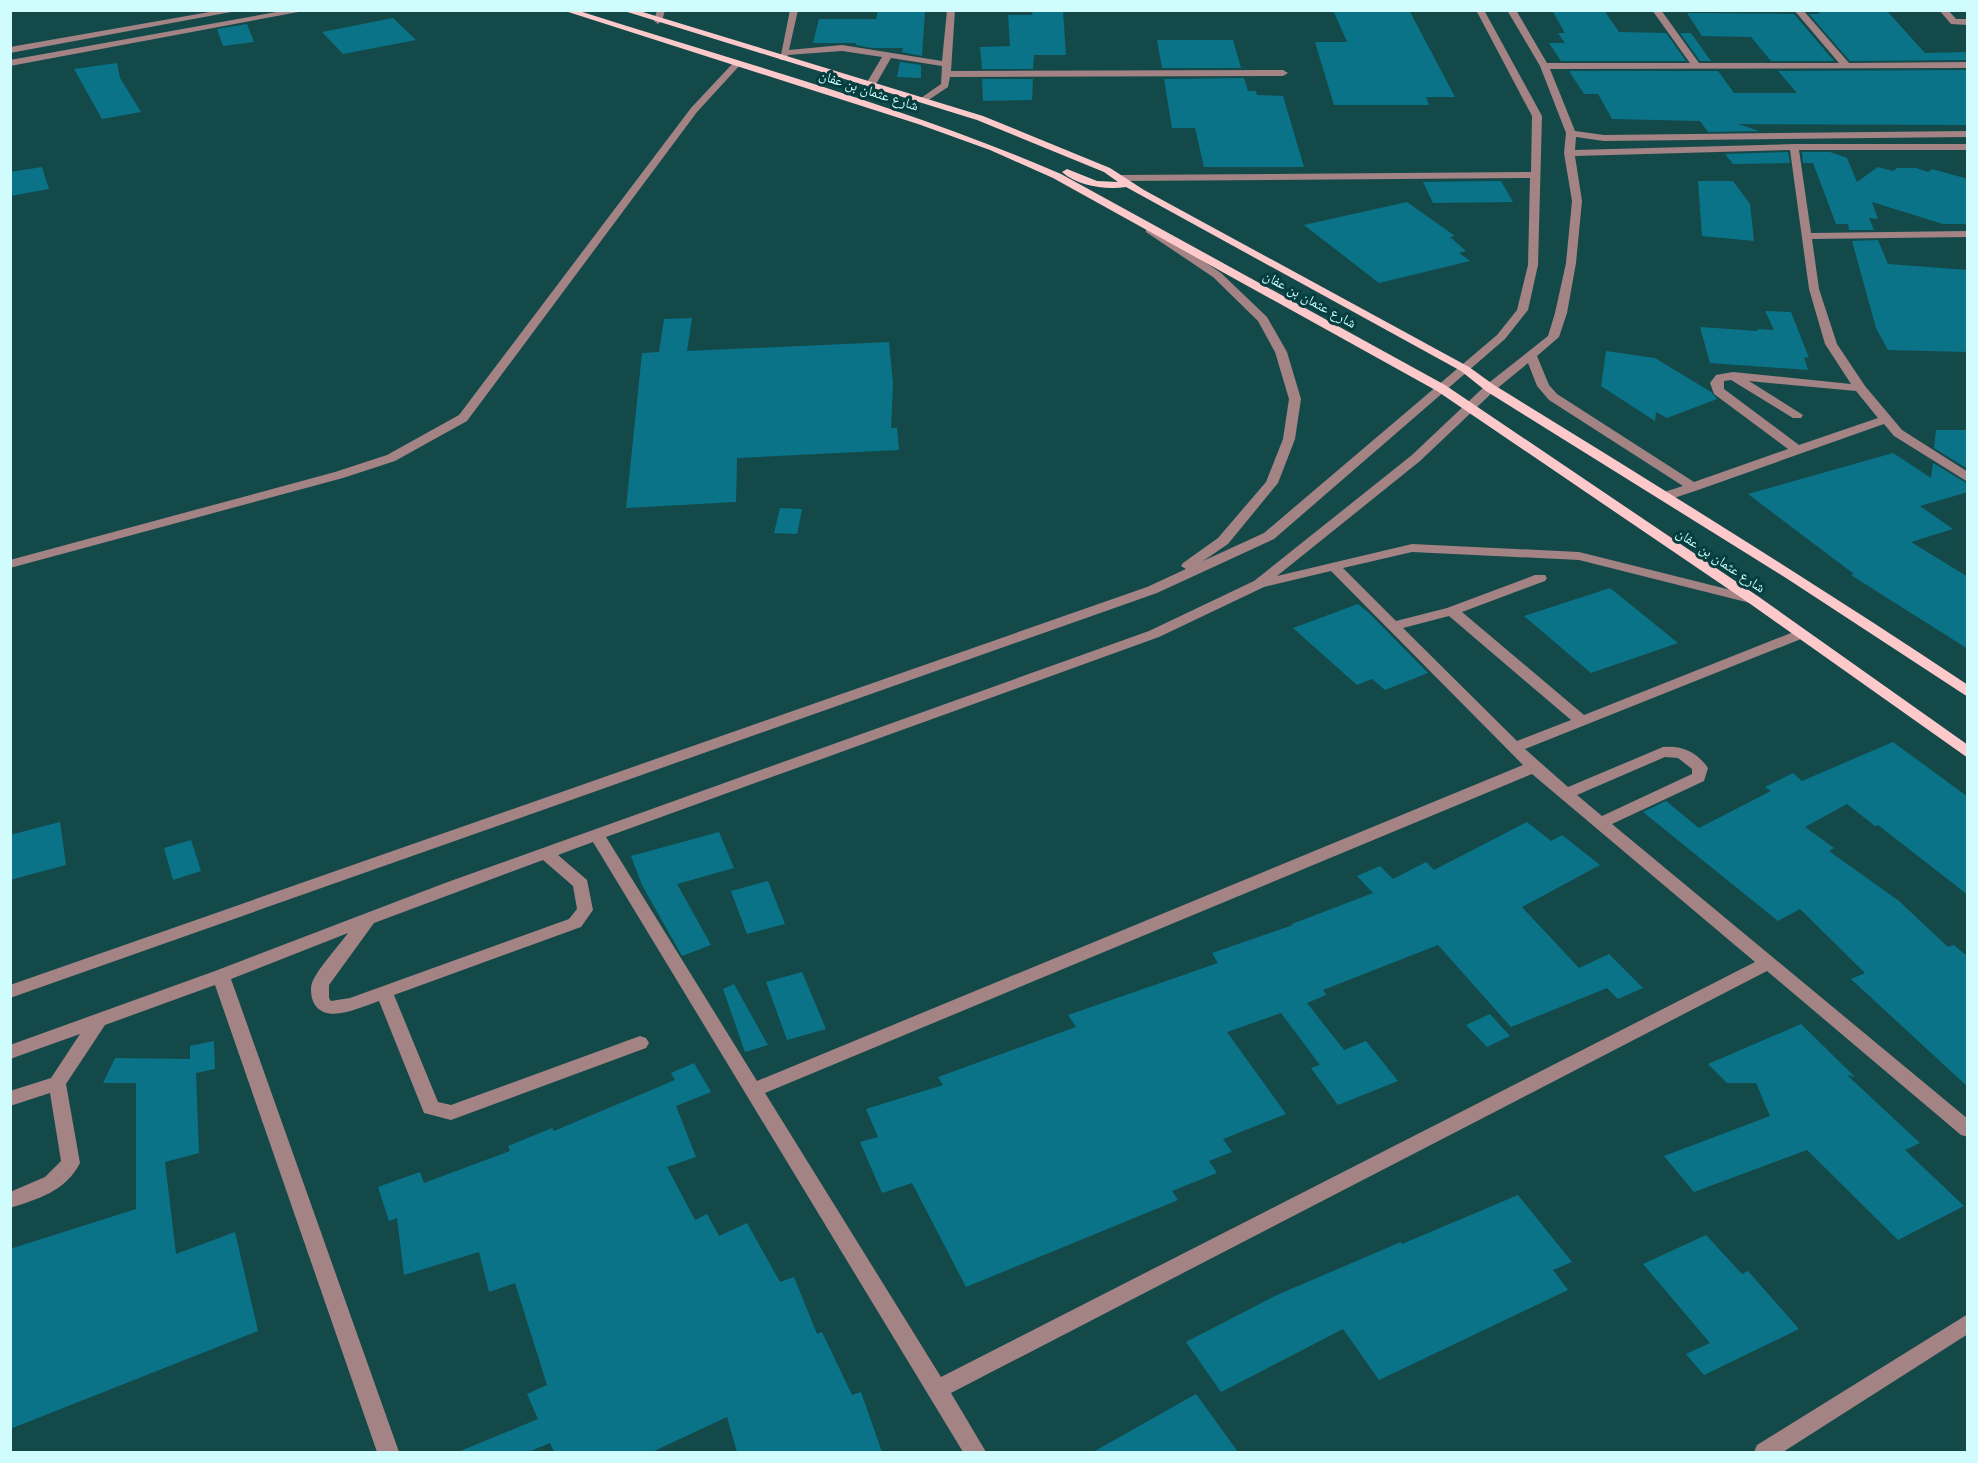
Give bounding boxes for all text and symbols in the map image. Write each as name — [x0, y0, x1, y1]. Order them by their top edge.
street label: شارع عثمان بن عفان — [817, 65, 921, 116]
street label: شارع عثمان بن عفان — [1260, 266, 1360, 333]
street label: شارع عثمان بن عفان — [1673, 524, 1769, 597]

